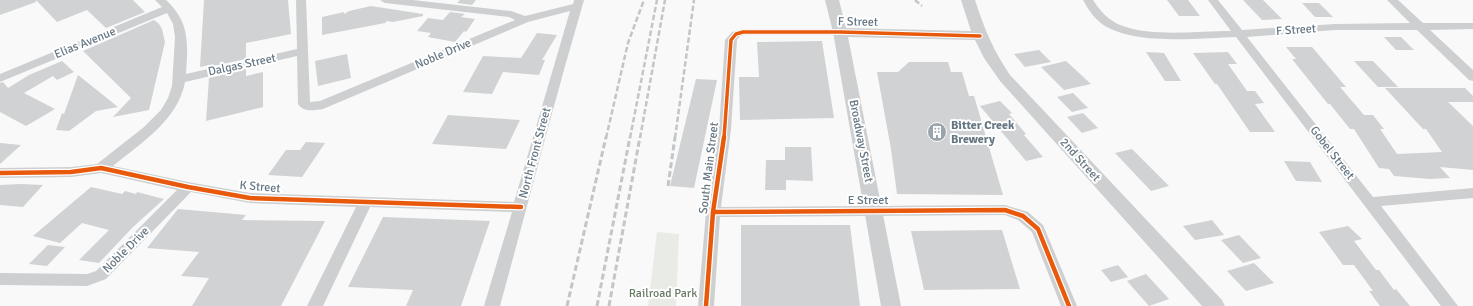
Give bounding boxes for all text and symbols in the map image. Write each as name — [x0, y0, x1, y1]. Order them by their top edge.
street label: F Street — [838, 14, 878, 30]
street label: F Street — [1275, 21, 1317, 39]
street label: Elias Avenue — [52, 24, 118, 62]
street label: Noble Drive — [413, 35, 473, 73]
street label: Dalgas Street — [207, 51, 277, 79]
street label: Broadway Street — [846, 98, 876, 184]
street label: North Front Street — [516, 106, 554, 200]
place label: Bitter Creek Brewery — [951, 118, 1015, 147]
street label: South Main Street — [696, 121, 722, 215]
building icon: Bitter Creek Brewery — [926, 121, 948, 143]
street label: Gobel Street — [1306, 123, 1358, 183]
street label: 2nd Street — [1057, 135, 1103, 185]
street label: K Street — [239, 178, 281, 196]
street label: E Street — [848, 193, 888, 208]
street label: Noble Drive — [100, 224, 152, 276]
park label: Railroad Park — [629, 286, 697, 301]

